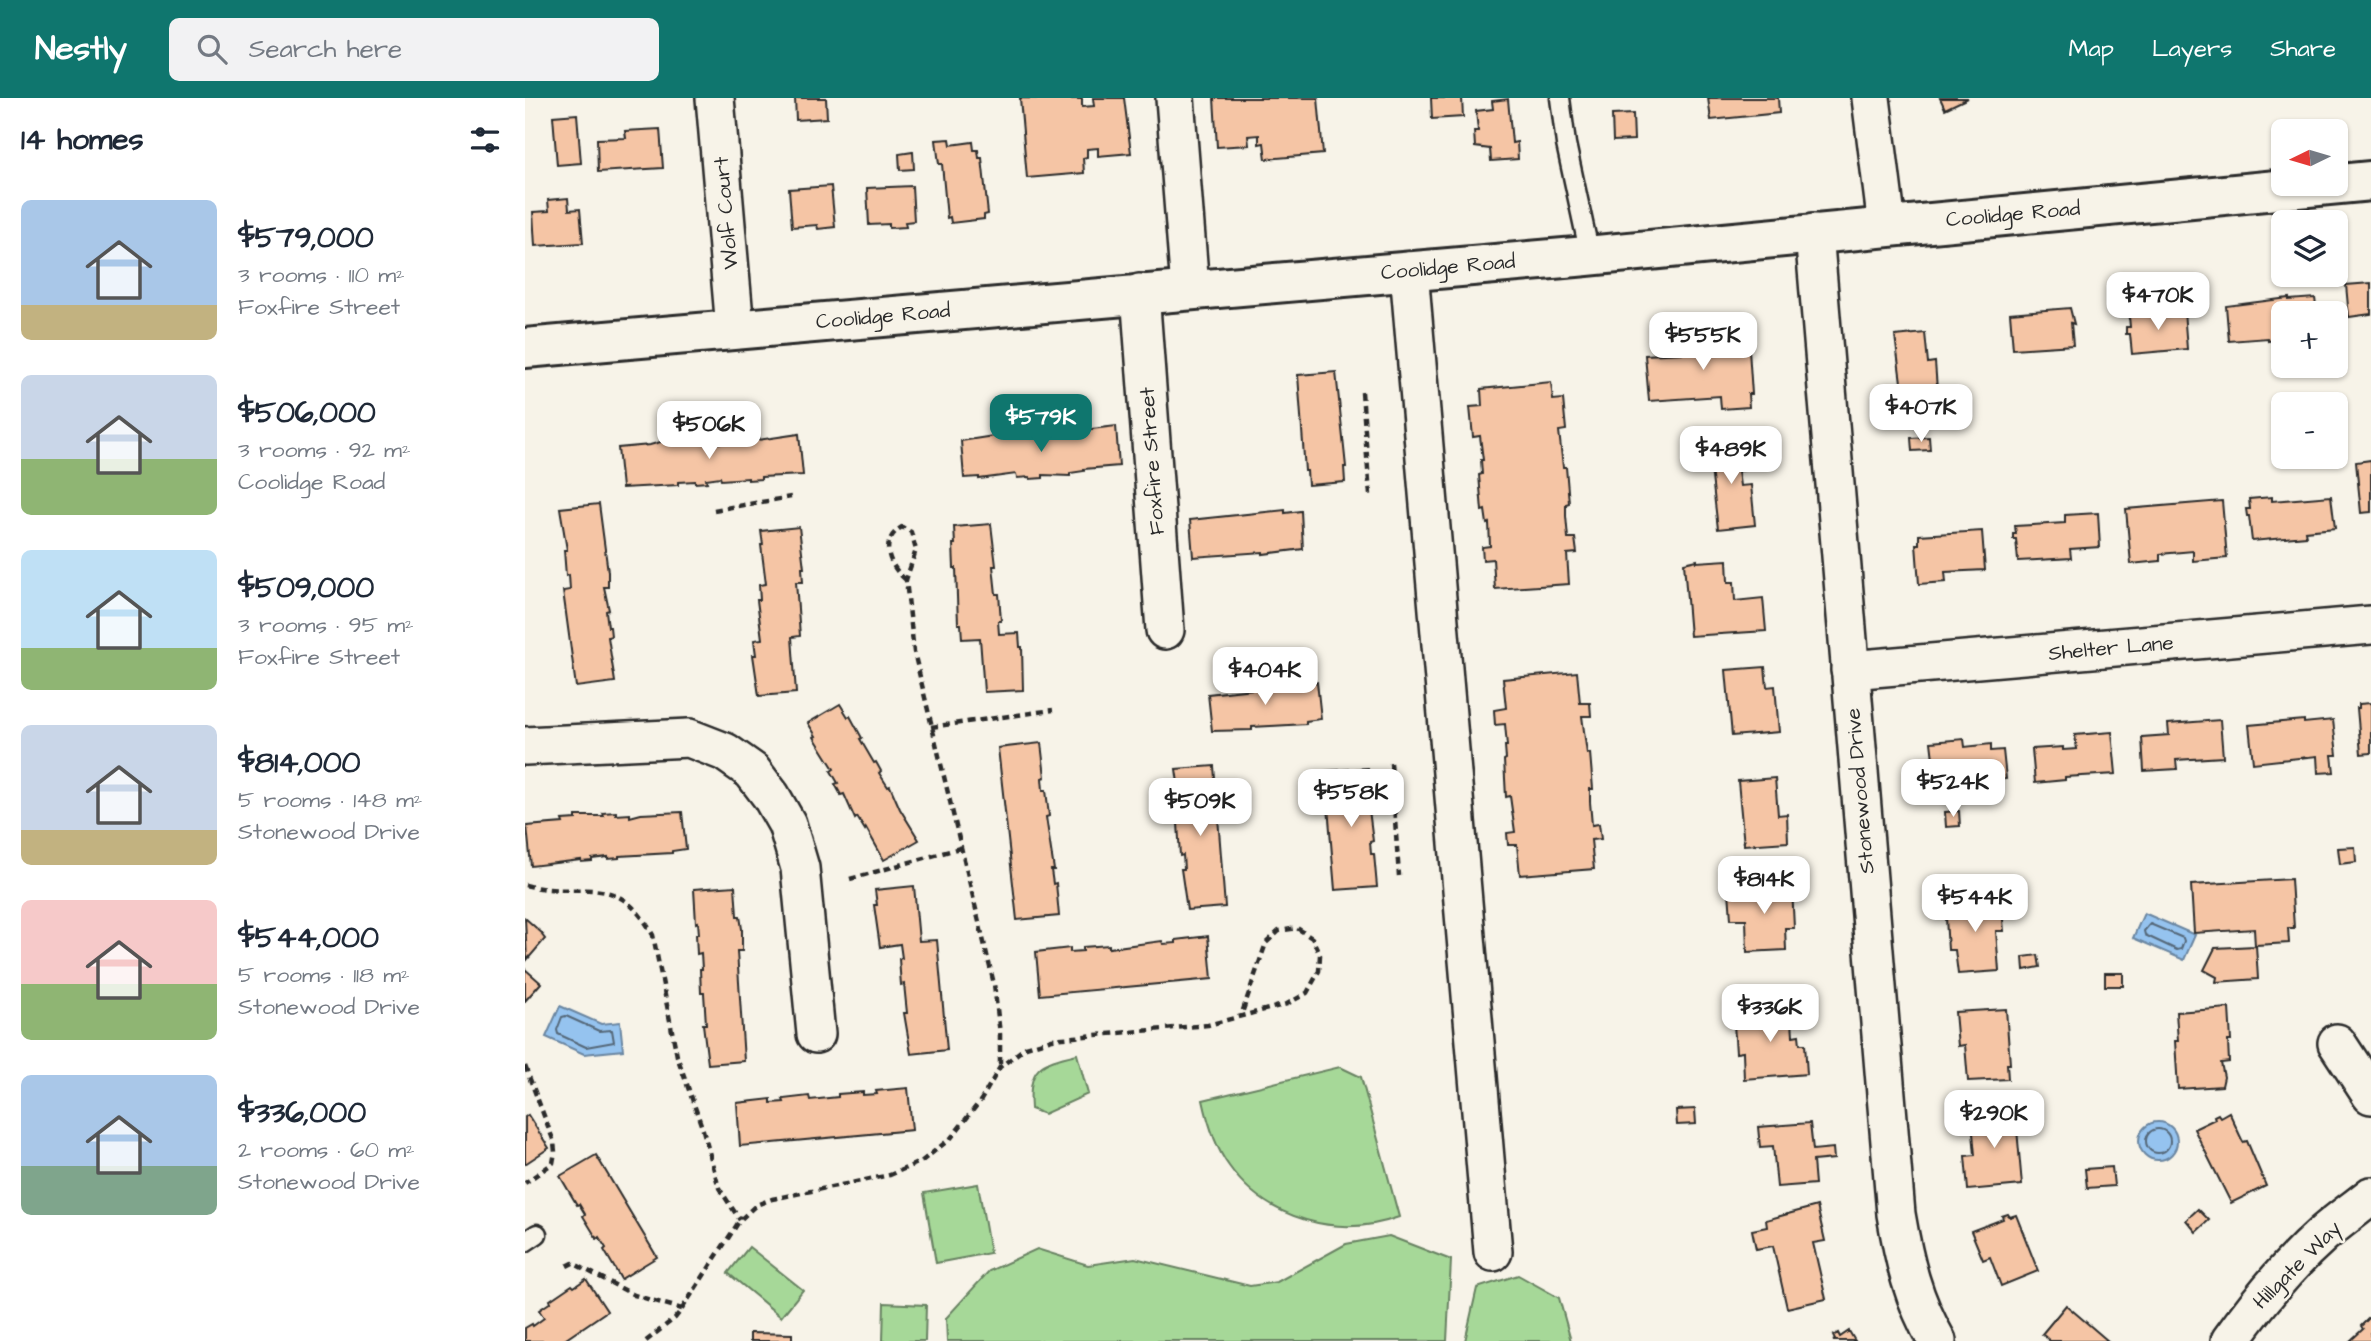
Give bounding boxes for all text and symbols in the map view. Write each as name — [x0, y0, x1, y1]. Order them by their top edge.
search box — [169, 18, 659, 81]
text: Nestly — [35, 26, 127, 72]
icon: search — [193, 30, 231, 68]
text: Search here — [249, 31, 402, 67]
text: Map — [2069, 32, 2114, 66]
text: Layers — [2152, 32, 2232, 66]
text: Share — [2270, 32, 2336, 66]
text: 14 homes — [21, 119, 144, 161]
north arrow — [2271, 119, 2349, 196]
map controls — [2271, 119, 2348, 469]
icon: filters — [466, 121, 504, 159]
street label: Wolf Court — [707, 155, 745, 271]
street label: Coolidge Road — [1945, 194, 2082, 236]
button: layers — [2271, 210, 2348, 287]
text: $579,000 — [238, 217, 374, 259]
icon: home — [77, 228, 161, 312]
street label: Coolidge Road — [1380, 247, 1517, 289]
text: 3 rooms · 110 m² — [238, 259, 405, 291]
pin: $470K — [2109, 272, 2207, 332]
text: $470K — [2122, 279, 2194, 311]
text: Foxfire Street — [238, 291, 400, 323]
street label: Coolidge Road — [815, 296, 952, 338]
button: + — [2271, 301, 2348, 378]
pin: $555K — [1654, 313, 1752, 372]
text: $555K — [1665, 319, 1741, 351]
pin: $407K — [1872, 384, 1970, 444]
street label: Foxfire Street — [1132, 386, 1172, 536]
text: $407K — [1885, 391, 1957, 423]
text: $506,000 — [238, 392, 376, 434]
button: − — [2271, 392, 2348, 469]
pin: $579K — [992, 394, 1090, 454]
text: $579K — [1006, 401, 1076, 433]
pin: $506K — [660, 402, 758, 461]
icon: home — [77, 403, 161, 487]
text: $506K — [673, 408, 745, 440]
pin: $489K — [1682, 426, 1780, 486]
text: $489K — [1696, 433, 1766, 465]
text: 3 rooms · 92 m² — [238, 434, 411, 466]
text: Coolidge Road — [238, 466, 385, 498]
text: $509,000 — [238, 567, 374, 609]
icon: home — [77, 578, 161, 662]
text: 3 rooms · 95 m² — [238, 609, 414, 641]
street label: Shelter Lane — [2047, 628, 2175, 668]
text: Foxfire Street — [238, 641, 400, 673]
pin: $404K — [1216, 648, 1314, 707]
text: $404K — [1229, 654, 1301, 686]
street label: Stonewood Drive — [1838, 707, 1882, 875]
text: $814,000 — [238, 742, 361, 784]
icon: home — [77, 753, 161, 837]
pin: $524K — [1904, 760, 2002, 819]
text: $524K — [1917, 766, 1989, 798]
pin: $558K — [1302, 770, 1400, 829]
text: $558K — [1314, 776, 1388, 808]
pin: $509K — [1151, 778, 1249, 838]
text: 5 rooms · 148 m² — [238, 784, 422, 816]
text: $509K — [1165, 785, 1235, 817]
text: Stonewood Drive — [238, 816, 420, 848]
pin: $814K — [1715, 856, 1813, 916]
text: $814K — [1734, 863, 1794, 895]
pin: $544K — [1926, 874, 2024, 934]
text: $544K — [1938, 881, 2012, 913]
text: $544,000 — [238, 917, 379, 959]
icon: home — [77, 928, 161, 1012]
text: 5 rooms · 118 m² — [238, 959, 410, 991]
pin: $336K — [1721, 984, 1819, 1044]
text: Stonewood Drive — [238, 991, 420, 1023]
text: $336K — [1738, 991, 1802, 1023]
pin: $290K — [1945, 1090, 2043, 1150]
text: $336,000 — [238, 1092, 366, 1134]
text: $290K — [1960, 1097, 2028, 1129]
icon: home — [77, 1103, 161, 1187]
text: 2 rooms · 60 m² — [238, 1134, 415, 1166]
text: Stonewood Drive — [238, 1166, 420, 1198]
street label: Hillgate Way — [2246, 1214, 2349, 1317]

